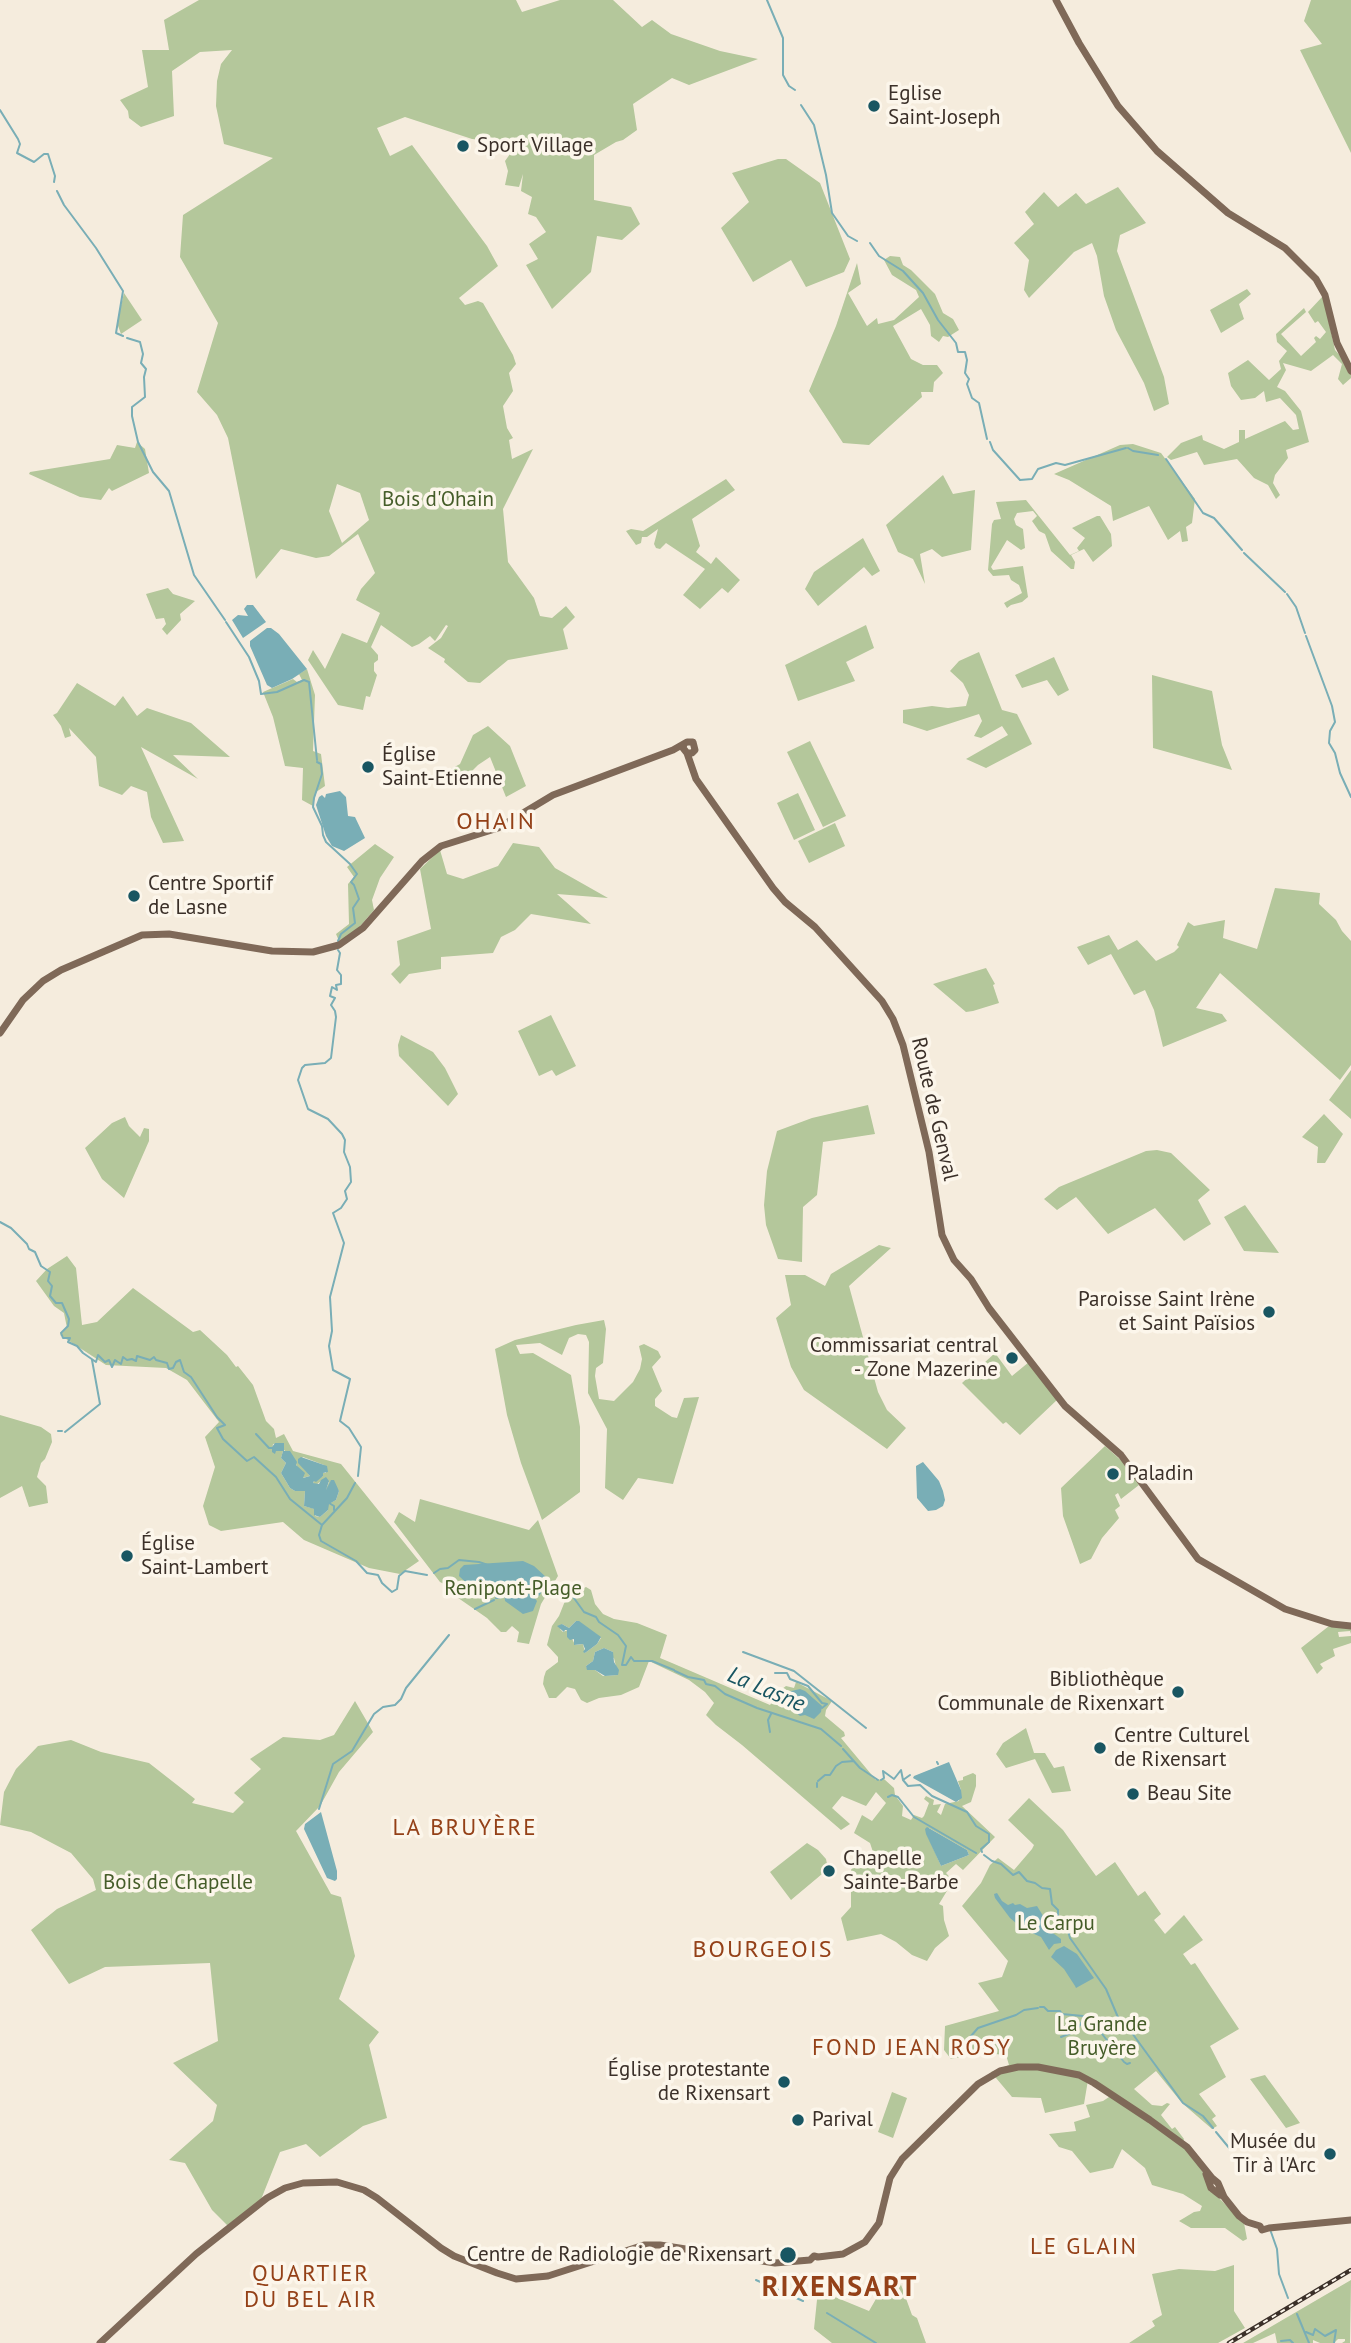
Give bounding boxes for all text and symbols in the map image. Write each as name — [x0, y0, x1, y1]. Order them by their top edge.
place label: Eglise Saint-Joseph — [888, 81, 1000, 131]
marker: Eglise Saint-Joseph — [866, 98, 882, 114]
place label: Sport Village — [477, 133, 593, 159]
marker: Sport Village — [455, 138, 471, 154]
park label: Bois d'Ohain — [382, 487, 494, 513]
place label: Église Saint-Etienne — [382, 742, 503, 792]
marker: Église Saint-Etienne — [360, 759, 376, 775]
district label: OHAIN — [457, 808, 535, 836]
place label: Centre Sportif de Lasne — [148, 871, 273, 921]
marker: Centre Sportif de Lasne — [126, 888, 142, 904]
street label: Route de Genval — [905, 1035, 963, 1183]
place label: Paroisse Saint Irène et Saint Païsios — [1078, 1287, 1255, 1337]
marker: Paroisse Saint Irène et Saint Païsios — [1261, 1304, 1277, 1320]
place label: Commissariat central - Zone Mazerine — [810, 1333, 998, 1383]
marker: Commissariat central - Zone Mazerine — [1004, 1350, 1020, 1366]
place label: Paladin — [1127, 1461, 1193, 1487]
marker: Paladin — [1105, 1466, 1121, 1482]
place label: Église Saint-Lambert — [141, 1531, 268, 1581]
marker: Église Saint-Lambert — [119, 1548, 135, 1564]
park label: Renipont-Plage — [444, 1576, 582, 1602]
water label: La Lasne — [723, 1661, 809, 1719]
place label: Bibliothèque Communale de Rixenxart — [937, 1667, 1164, 1717]
marker: Bibliothèque Communale de Rixenxart — [1170, 1684, 1186, 1700]
place label: Centre Culturel de Rixensart — [1114, 1723, 1249, 1773]
marker: Centre Culturel de Rixensart — [1092, 1740, 1108, 1756]
place label: Beau Site — [1147, 1781, 1232, 1807]
marker: Beau Site — [1125, 1786, 1141, 1802]
district label: LA BRUYÈRE — [394, 1814, 536, 1842]
place label: Chapelle Sainte-Barbe — [843, 1846, 959, 1896]
marker: Chapelle Sainte-Barbe — [821, 1863, 837, 1879]
park label: Bois de Chapelle — [103, 1870, 253, 1896]
park label: Le Carpu — [1017, 1911, 1095, 1937]
district label: BOURGEOIS — [694, 1936, 832, 1964]
park label: La Grande Bruyère — [1057, 2012, 1147, 2062]
district label: FOND JEAN ROSY — [814, 2034, 1010, 2062]
place label: Église protestante de Rixensart — [608, 2057, 770, 2107]
marker: Église protestante de Rixensart — [776, 2074, 792, 2090]
place label: Parival — [812, 2107, 873, 2133]
marker: Parival — [790, 2112, 806, 2128]
place label: Musée du Tir à l'Arc — [1230, 2129, 1316, 2179]
marker: Musée du Tir à l'Arc — [1322, 2146, 1338, 2162]
district label: LE GLAIN — [1031, 2233, 1137, 2261]
place label: Centre de Radiologie de Rixensart — [467, 2242, 772, 2268]
marker: Centre de Radiologie de Rixensart — [778, 2245, 798, 2265]
district label: QUARTIER DU BEL AIR — [245, 2260, 377, 2314]
district label: RIXENSART — [763, 2271, 917, 2305]

